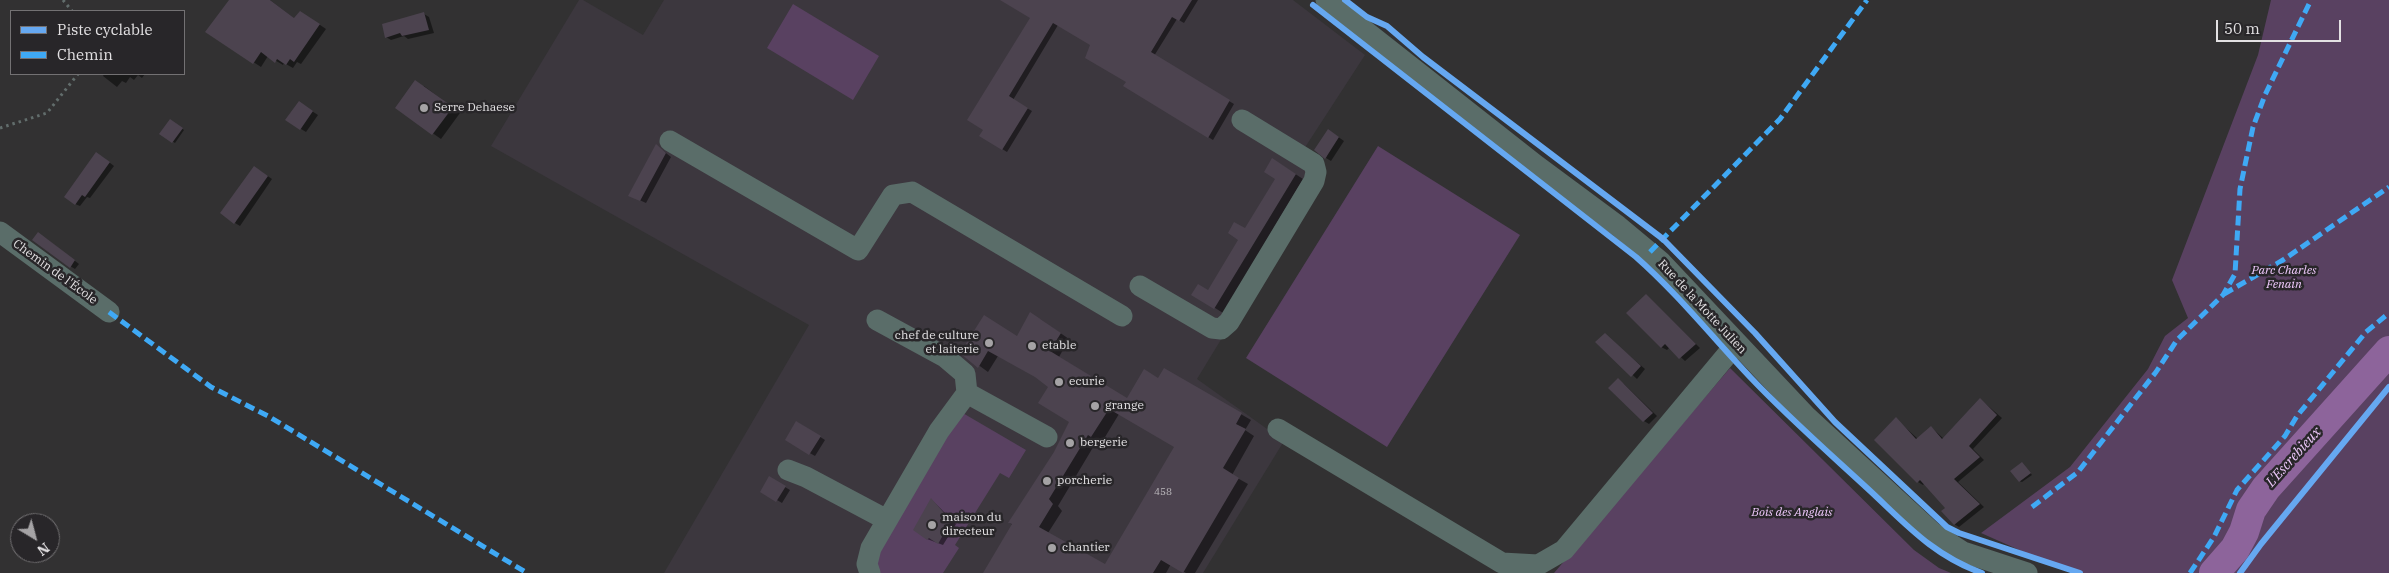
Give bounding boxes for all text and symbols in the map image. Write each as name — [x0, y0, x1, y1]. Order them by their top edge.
legend — [10, 10, 185, 75]
scale bar — [2219, 10, 2344, 42]
text: 50 m — [2224, 19, 2260, 38]
text: Piste cyclable — [57, 20, 153, 39]
text: Chemin — [57, 45, 113, 64]
place label: Serre Dehaese — [434, 101, 515, 115]
marker: Serre Dehaese — [418, 102, 430, 114]
street label: Chemin de l'École — [10, 237, 100, 307]
street label: Rue de la Motte Julien — [1655, 257, 1749, 357]
park label: Parc Charles Fenain — [2252, 264, 2316, 292]
place label: chef de culture et laiterie — [895, 329, 979, 357]
marker: chef de culture et laiterie — [983, 337, 995, 349]
place label: etable — [1042, 339, 1076, 353]
marker: etable — [1026, 340, 1038, 352]
place label: ecurie — [1069, 375, 1105, 389]
marker: ecurie — [1053, 376, 1065, 388]
place label: grange — [1105, 399, 1144, 413]
marker: grange — [1089, 400, 1101, 412]
water label: L'Escrebieux — [2263, 424, 2325, 490]
place label: bergerie — [1080, 436, 1127, 450]
marker: bergerie — [1064, 437, 1076, 449]
place label: porcherie — [1057, 474, 1112, 488]
marker: porcherie — [1041, 475, 1053, 487]
house number: 458 — [1154, 486, 1172, 498]
park label: Bois des Anglais — [1752, 506, 1832, 520]
place label: maison du directeur — [942, 511, 1002, 539]
north arrow — [10, 513, 60, 563]
marker: maison du directeur — [926, 519, 938, 531]
text: N — [34, 539, 53, 560]
place label: chantier — [1062, 541, 1110, 555]
marker: chantier — [1046, 542, 1058, 554]

